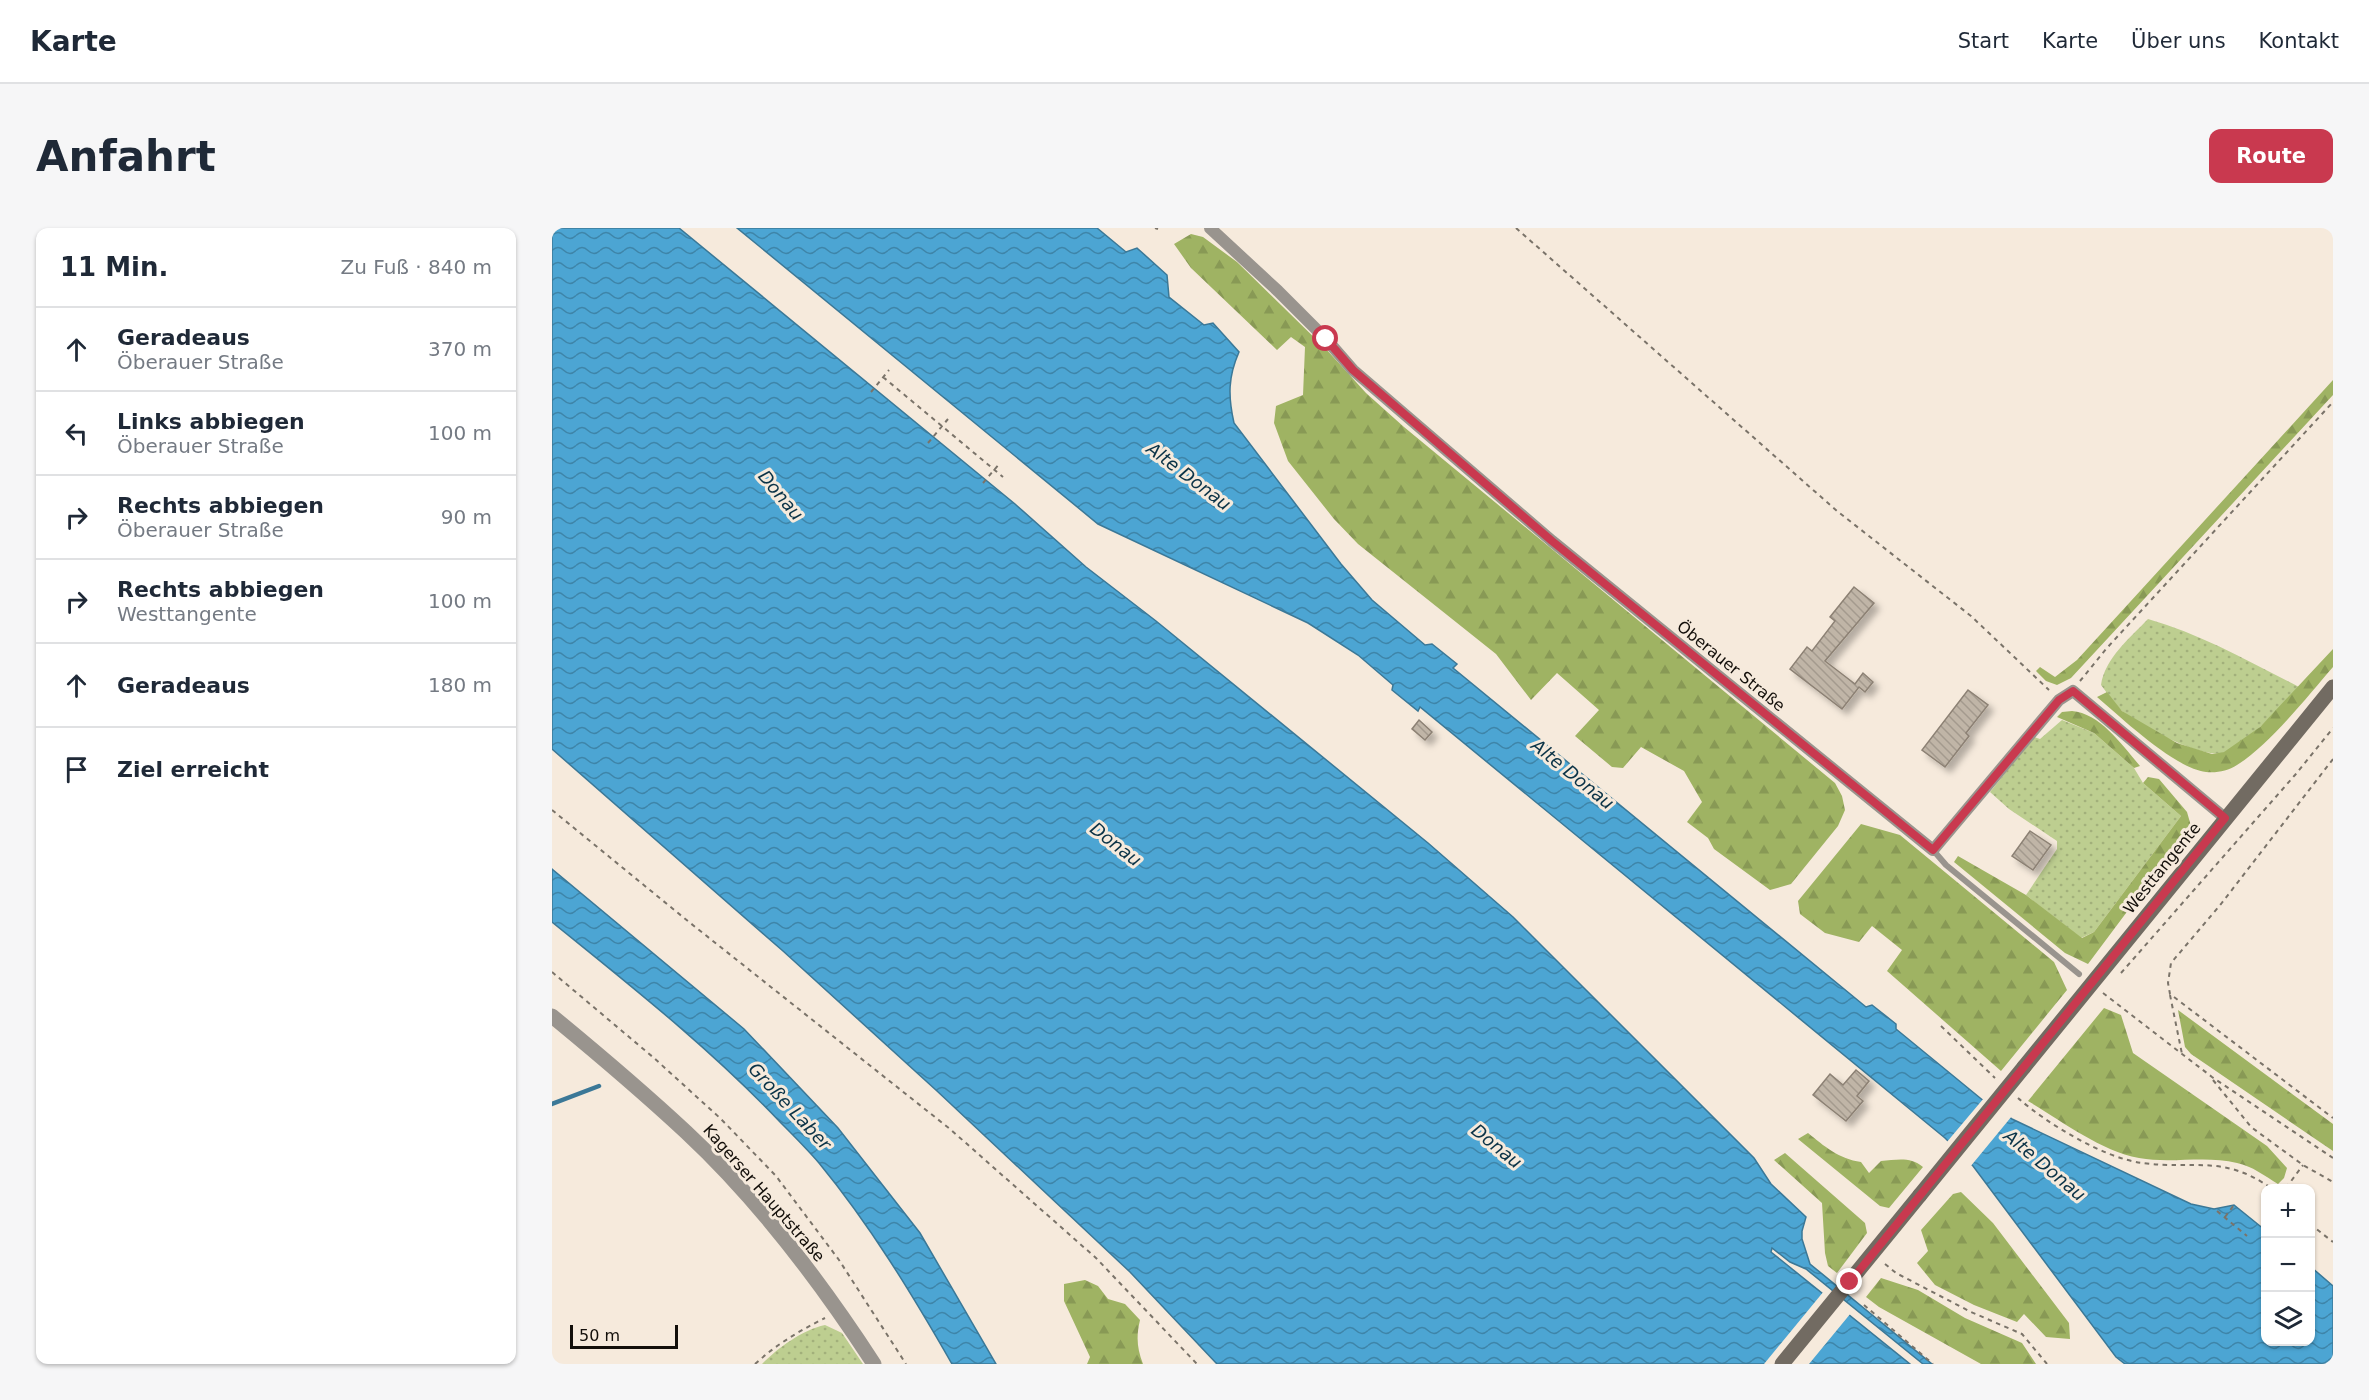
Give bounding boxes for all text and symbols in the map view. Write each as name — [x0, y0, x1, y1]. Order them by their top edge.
text: Karte — [30, 25, 117, 58]
text: Start — [1958, 29, 2009, 53]
text: Karte — [2042, 29, 2098, 53]
text: Über uns — [2131, 29, 2226, 53]
text: Kontakt — [2259, 29, 2339, 53]
button: Route — [2209, 129, 2333, 183]
text: Anfahrt — [36, 132, 216, 181]
text: 11 Min. — [60, 252, 168, 282]
text: Zu Fuß · 840 m — [340, 255, 492, 279]
text: Geradeaus — [117, 325, 250, 350]
route start — [1312, 325, 1338, 351]
icon: ahead — [60, 333, 93, 366]
text: 370 m — [428, 337, 492, 361]
text: Öberauer Straße — [117, 350, 284, 374]
text: Links abbiegen — [117, 409, 305, 434]
icon: left — [60, 417, 93, 450]
text: 100 m — [428, 421, 492, 445]
text: Öberauer Straße — [117, 434, 284, 458]
water label: Alte Donau — [1142, 437, 1235, 514]
water label: Donau — [754, 466, 808, 524]
text: Rechts abbiegen — [117, 493, 324, 518]
icon: right — [60, 501, 93, 534]
text: 90 m — [441, 505, 492, 529]
text: Öberauer Straße — [117, 518, 284, 542]
text: Rechts abbiegen — [117, 577, 324, 602]
icon: right — [60, 585, 93, 618]
text: 100 m — [428, 589, 492, 613]
text: Westtangente — [117, 602, 257, 626]
street label: Öberauer Straße — [1673, 617, 1789, 715]
icon: ahead — [60, 669, 93, 702]
text: Geradeaus — [117, 673, 250, 698]
text: 180 m — [428, 673, 492, 697]
water label: Alte Donau — [1527, 734, 1618, 814]
icon: arrive — [60, 753, 93, 786]
text: Ziel erreicht — [117, 757, 269, 782]
water label: Donau — [1086, 818, 1146, 870]
street label: Westtangente — [2119, 819, 2205, 917]
water label: Große Laber — [744, 1058, 837, 1155]
water label: Donau — [1468, 1119, 1526, 1173]
street label: Kagerser Hauptstraße — [699, 1120, 829, 1266]
water label: Alte Donau — [1999, 1124, 2090, 1205]
map controls — [2261, 1184, 2315, 1346]
button: + — [2261, 1184, 2315, 1238]
button: − — [2261, 1238, 2315, 1292]
route end — [1836, 1268, 1862, 1294]
button: layers — [2261, 1292, 2315, 1346]
scale bar — [570, 1322, 678, 1350]
text: 50 m — [579, 1326, 620, 1345]

